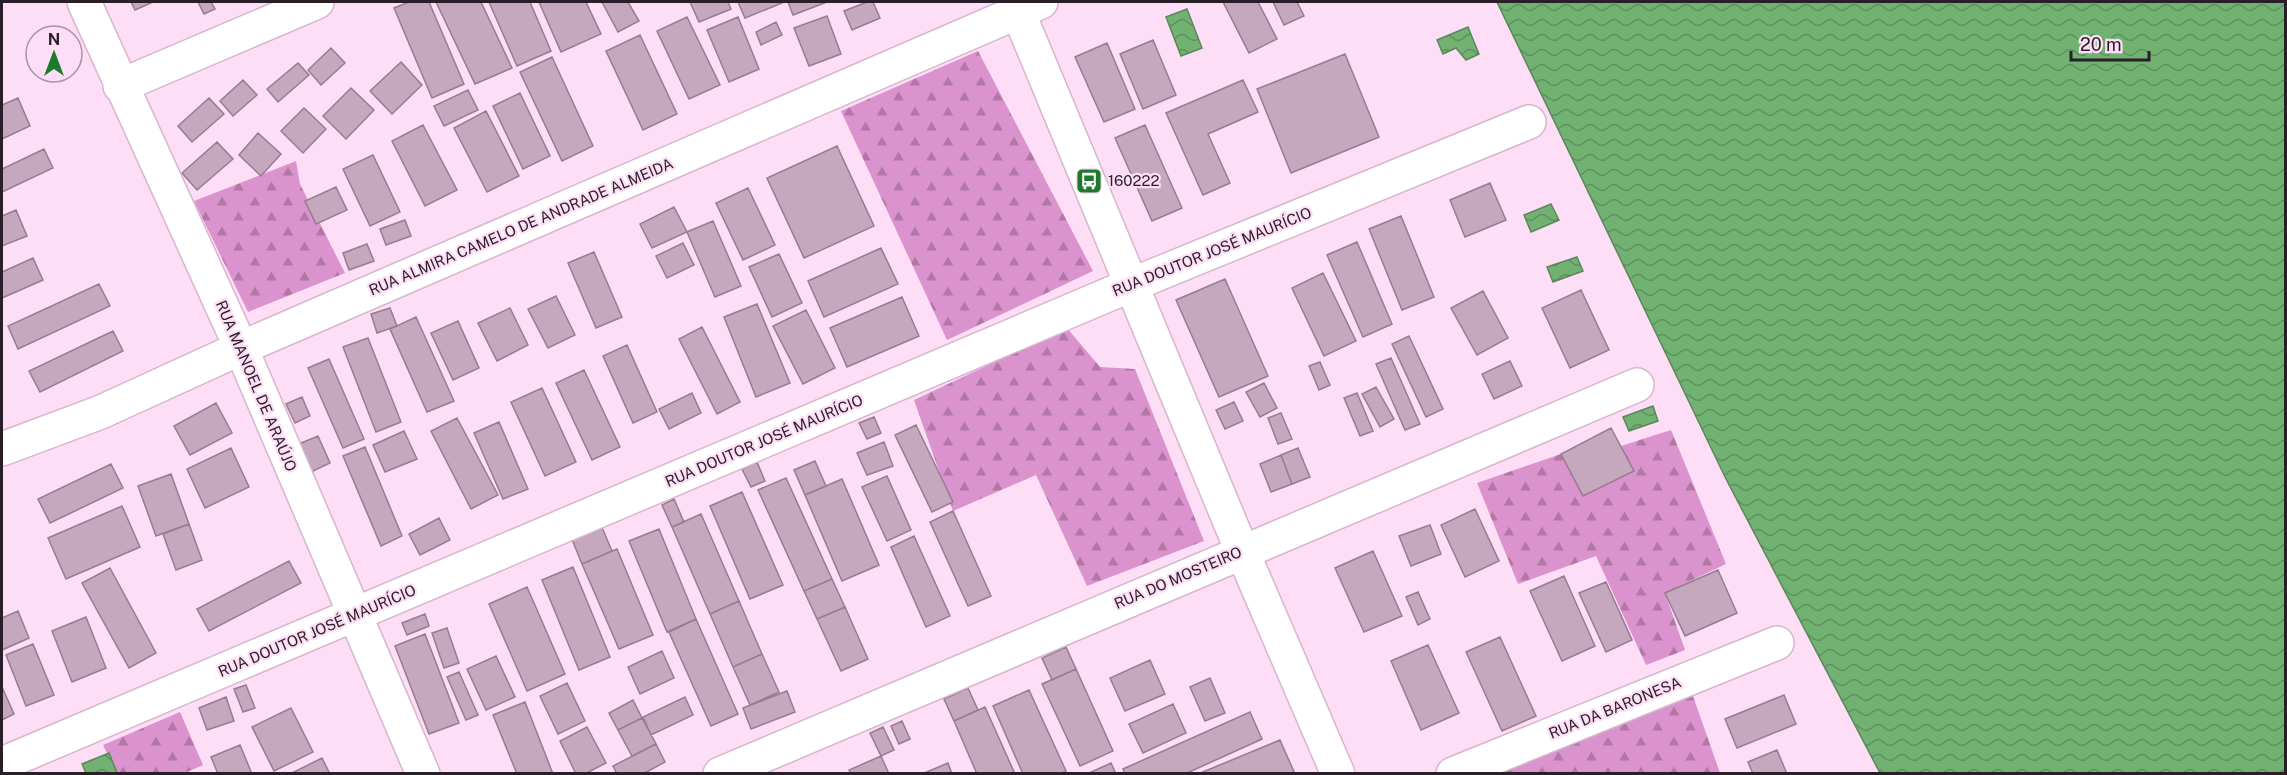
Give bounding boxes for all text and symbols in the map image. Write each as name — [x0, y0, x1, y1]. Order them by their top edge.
north arrow — [24, 24, 84, 84]
scale bar — [2071, 24, 2149, 62]
text: N — [48, 30, 60, 49]
text: 20 m — [2080, 34, 2122, 55]
street label: RUA ALMIRA CAMELO DE ANDRADE ALMEIDA — [366, 154, 676, 299]
bus stop icon: 160222 — [1074, 166, 1104, 196]
place label: 160222 — [1108, 172, 1159, 189]
street label: RUA DOUTOR JOSÉ MAURÍCIO — [1110, 204, 1314, 299]
street label: RUA MANOEL DE ARAÚJO — [213, 297, 301, 474]
street label: RUA DOUTOR JOSÉ MAURÍCIO — [662, 391, 865, 490]
street label: RUA DO MOSTEIRO — [1112, 543, 1244, 612]
street label: RUA DOUTOR JOSÉ MAURÍCIO — [215, 581, 418, 680]
street label: RUA DA BARONESA — [1546, 673, 1684, 742]

